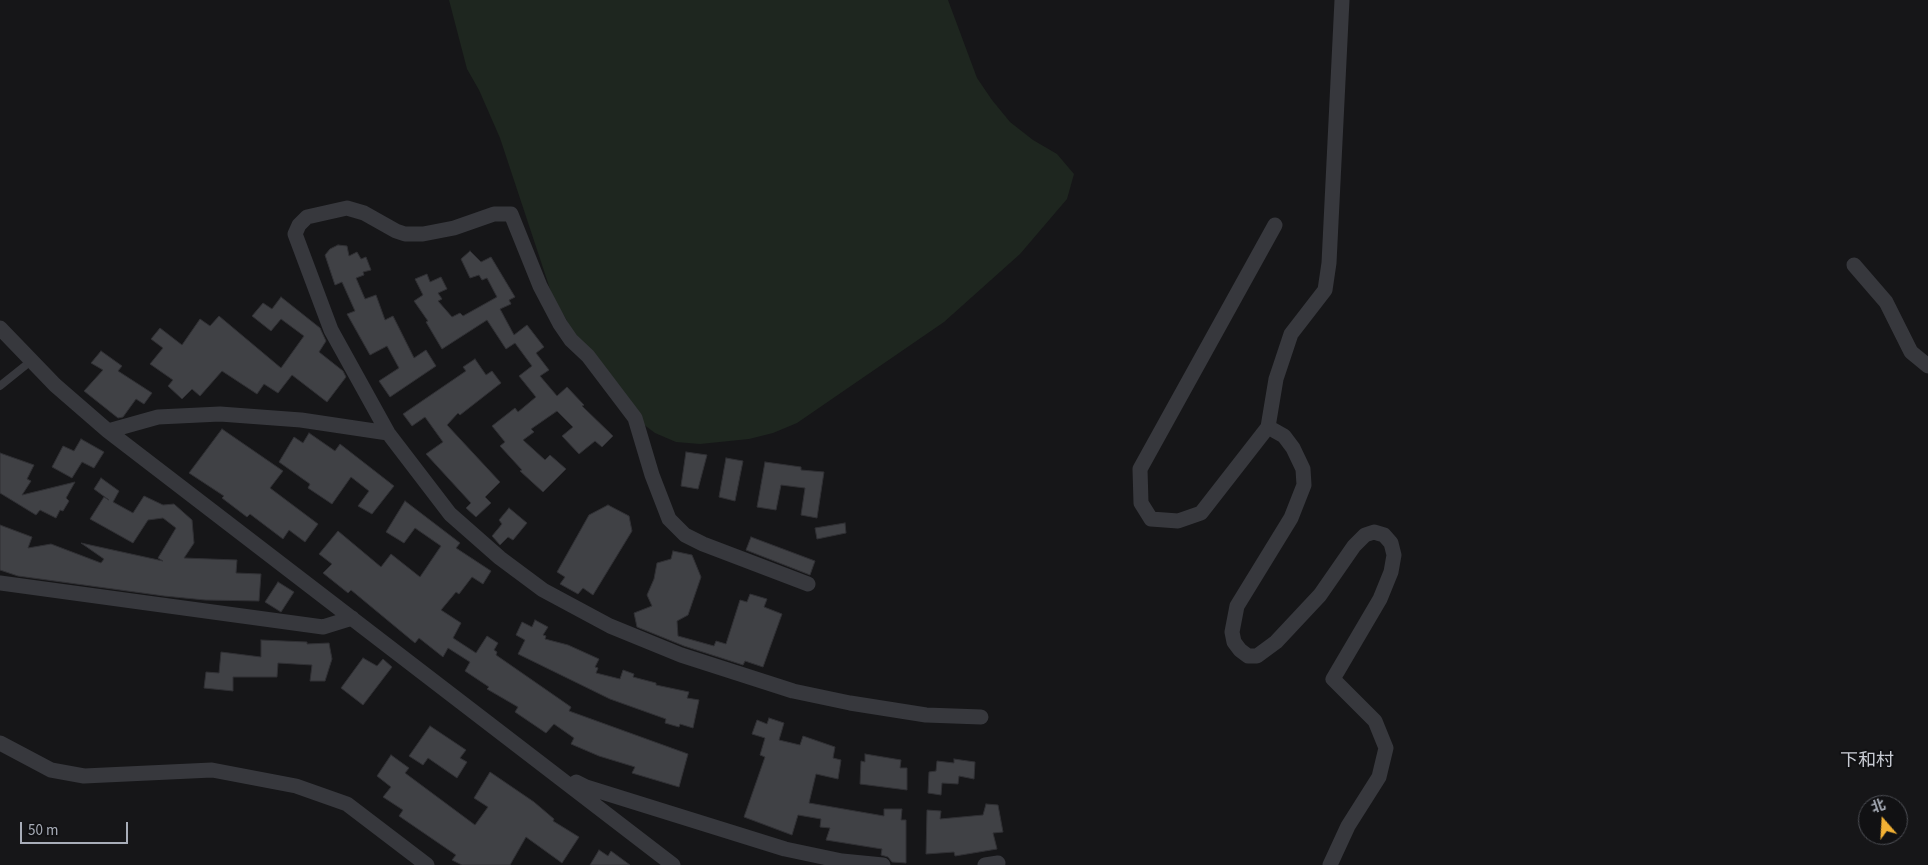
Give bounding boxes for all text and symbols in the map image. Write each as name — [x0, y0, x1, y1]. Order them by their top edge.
district label: 下和村 — [1840, 751, 1894, 773]
north arrow — [1858, 795, 1908, 845]
text: 北 — [1869, 795, 1888, 818]
scale bar — [22, 812, 130, 844]
text: 50 m — [28, 820, 58, 841]

